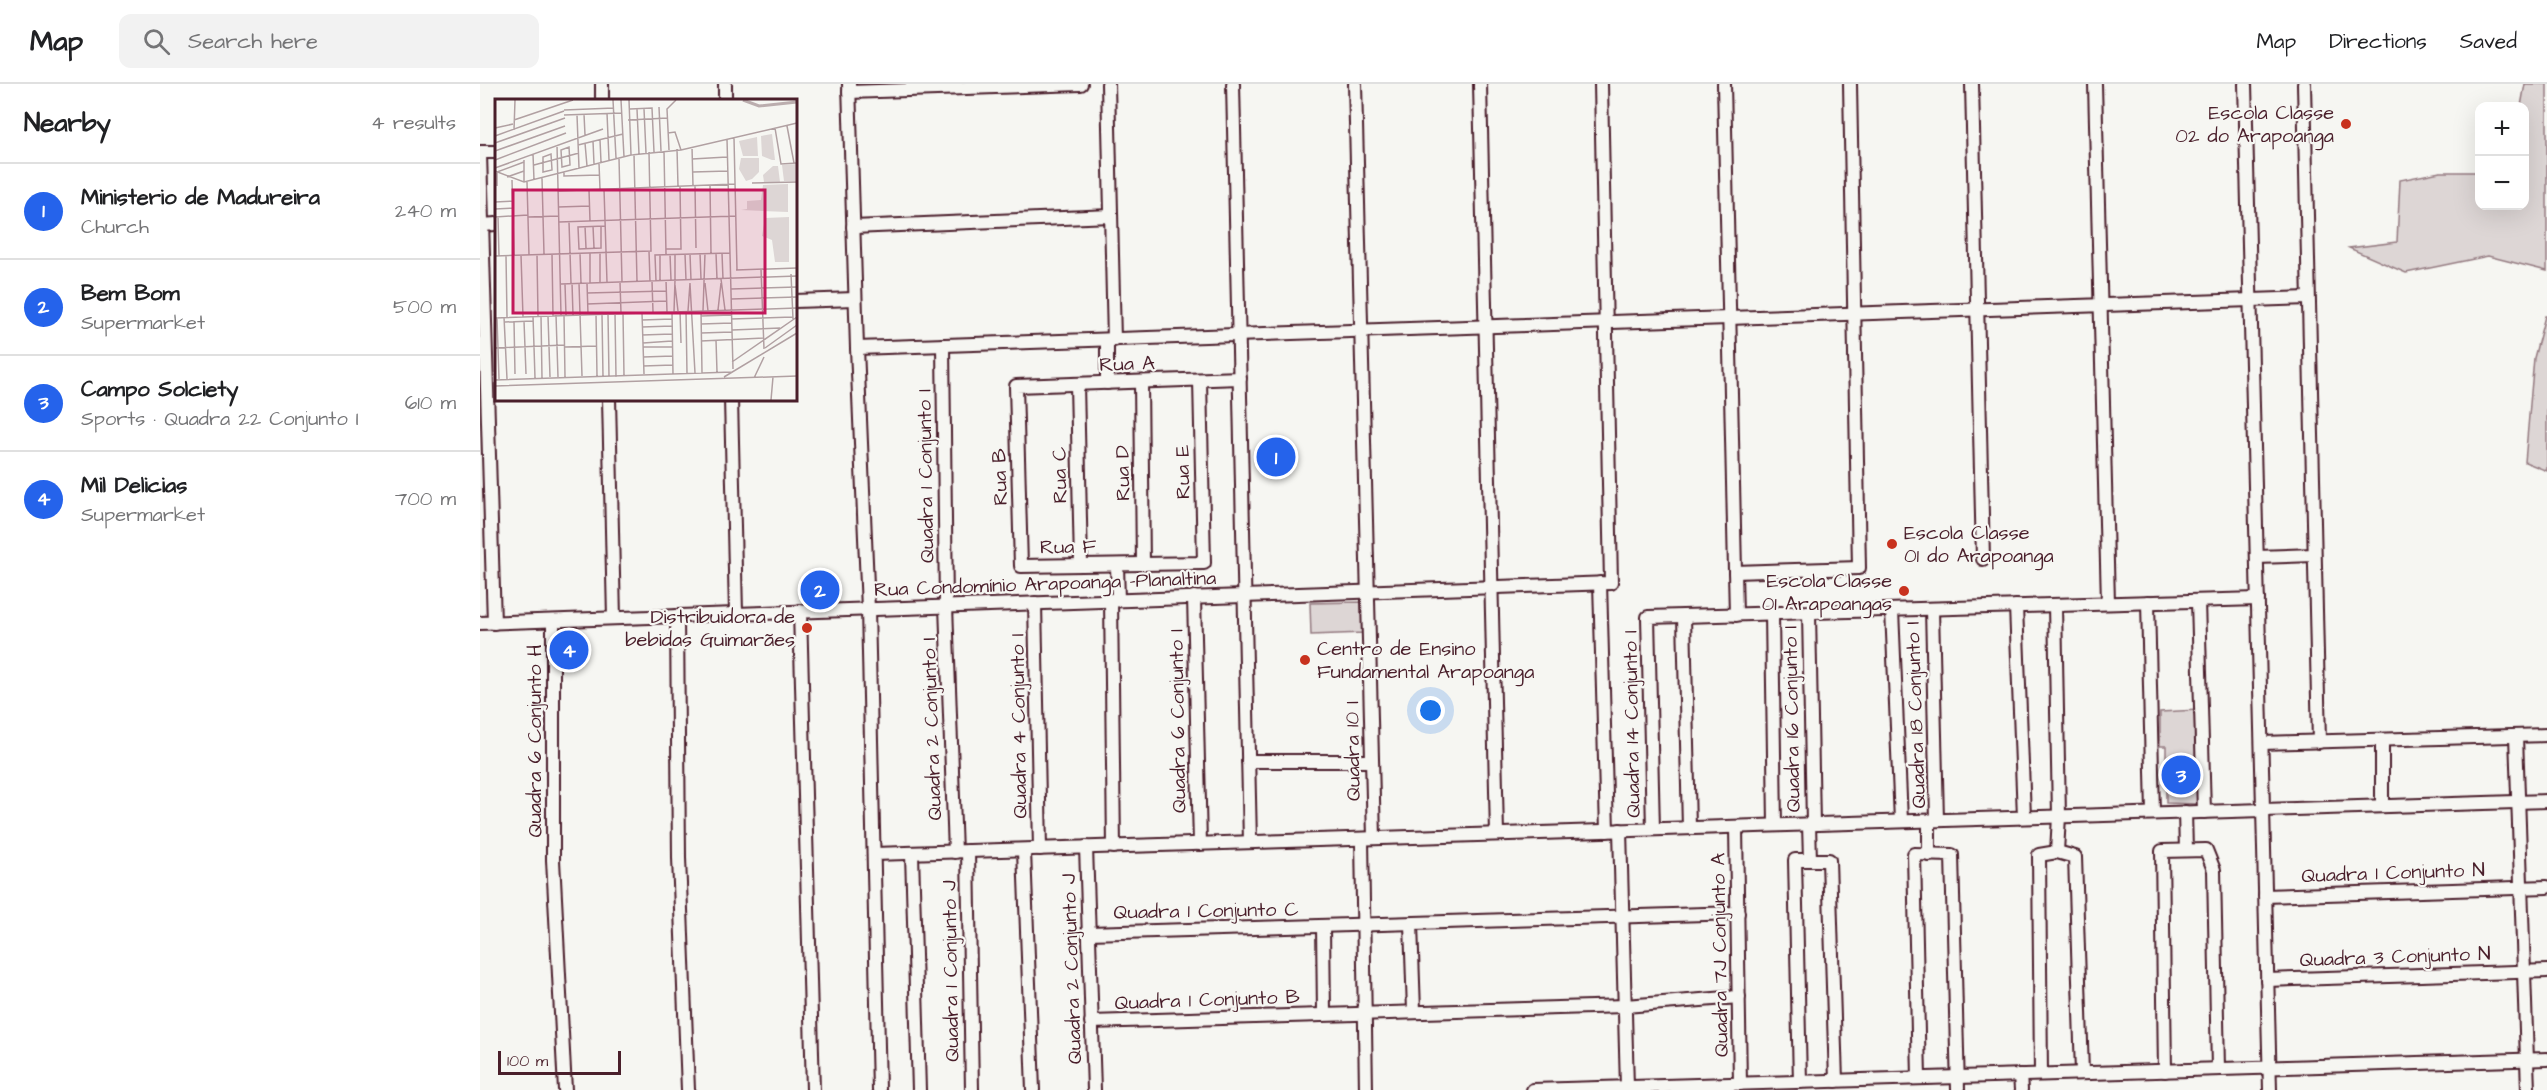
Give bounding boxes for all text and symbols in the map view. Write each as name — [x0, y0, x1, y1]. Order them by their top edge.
search box — [119, 14, 539, 68]
text: Map — [30, 22, 83, 61]
icon: search — [140, 25, 173, 58]
text: Search here — [188, 26, 318, 57]
text: Map — [2256, 27, 2296, 56]
text: Directions — [2329, 27, 2427, 56]
text: Saved — [2460, 27, 2517, 56]
inset map — [495, 99, 796, 400]
place label: Escola Classe 02 do Arapoanga — [2175, 99, 2334, 151]
map controls — [2475, 102, 2529, 210]
button: + — [2475, 102, 2529, 156]
text: Nearby — [24, 105, 111, 141]
text: 4 results — [371, 109, 456, 137]
marker: Escola Classe 02 do Arapoanga — [2339, 117, 2353, 131]
button: − — [2475, 156, 2529, 210]
text: Ministerio de Madureira — [81, 182, 320, 213]
text: 1 — [42, 197, 45, 225]
text: 240 m — [395, 197, 456, 225]
text: Church — [81, 213, 149, 241]
text: Bem Bom — [81, 278, 180, 309]
text: 2 — [38, 293, 49, 321]
text: 500 m — [393, 293, 456, 321]
text: Supermarket — [81, 309, 205, 337]
street label: Rua A — [1099, 349, 1155, 379]
text: Campo Solciety — [81, 374, 238, 405]
text: 3 — [38, 389, 49, 417]
text: 610 m — [405, 389, 456, 417]
street label: Quadra 1 Conjunto I — [910, 389, 942, 563]
text: Sports · Quadra 22 Conjunto I — [81, 405, 359, 433]
pin: 1 — [1256, 434, 1296, 479]
street label: Rua E — [1169, 444, 1197, 499]
street label: Rua D — [1109, 445, 1137, 501]
street label: Rua C — [1046, 446, 1074, 504]
street label: Rua B — [985, 448, 1015, 506]
text: Mil Delicias — [81, 470, 187, 501]
text: 4 — [37, 485, 50, 513]
text: 700 m — [395, 485, 456, 513]
text: Supermarket — [81, 501, 205, 529]
place label: Escola Classe 01 do Arapoanga — [1904, 519, 2054, 571]
street label: Rua F — [1040, 533, 1097, 561]
marker: Escola Classe 01 do Arapoanga — [1885, 537, 1899, 551]
street label: Rua Condomínio Arapoanga -Planaltina — [873, 564, 1217, 605]
place label: Escola Classe 01 Arapoangas — [1762, 567, 1892, 619]
pin: 2 — [800, 568, 840, 612]
marker: Escola Classe 01 Arapoangas — [1897, 584, 1911, 598]
place label: Distribuidora de bebidas Guimarães — [625, 603, 795, 654]
marker: Distribuidora de bebidas Guimarães — [800, 621, 814, 635]
street label: Quadra 18 Conjunto I — [1899, 621, 1933, 809]
street label: Quadra 16 Conjunto I — [1776, 625, 1808, 813]
pin: 4 — [550, 628, 589, 672]
street label: Quadra 6 Conjunto I — [1162, 629, 1194, 813]
street label: Quadra 14 Conjunto I — [1616, 630, 1648, 818]
street label: Quadra 4 Conjunto I — [1003, 633, 1035, 819]
place label: Centro de Ensino Fundamental Arapoanga — [1317, 635, 1534, 687]
street label: Quadra 2 Conjunto I — [915, 637, 949, 821]
street label: Quadra 6 Conjunto H — [521, 644, 549, 838]
marker: Centro de Ensino Fundamental Arapoanga — [1298, 653, 1312, 667]
your location — [1416, 696, 1445, 725]
street label: Quadra 10 I — [1338, 701, 1368, 801]
pin: 3 — [2162, 752, 2200, 798]
street label: Quadra 7J Conjunto A — [1704, 852, 1736, 1057]
street label: Quadra 1 Conjunto N — [2301, 856, 2485, 890]
street label: Quadra 2 Conjunto J — [1055, 873, 1089, 1065]
street label: Quadra 1 Conjunto J — [935, 880, 967, 1062]
street label: Quadra 1 Conjunto C — [1113, 895, 1299, 927]
street label: Quadra 3 Conjunto N — [2299, 940, 2491, 974]
street label: Quadra 1 Conjunto B — [1114, 983, 1300, 1017]
scale bar — [498, 1048, 621, 1076]
text: 100 m — [507, 1050, 548, 1072]

